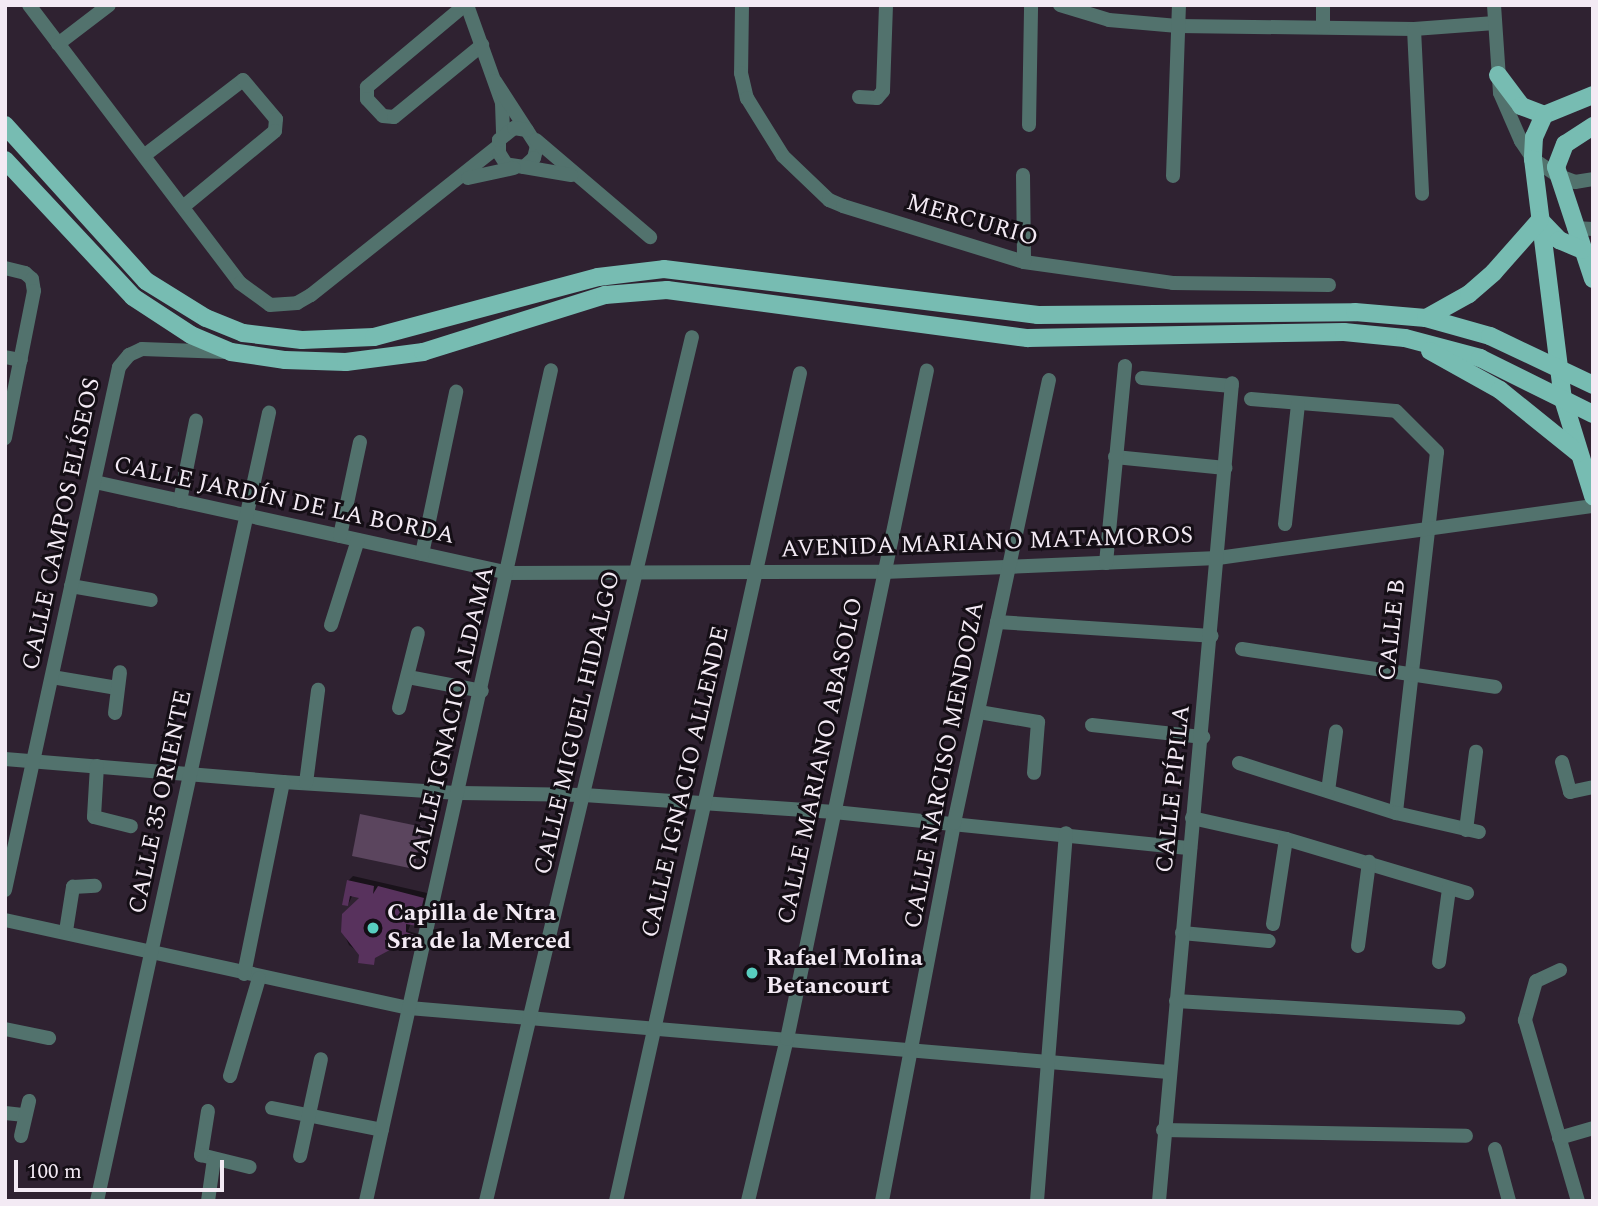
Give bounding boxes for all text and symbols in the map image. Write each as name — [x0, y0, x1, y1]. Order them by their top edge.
street label: MERCURIO — [903, 188, 1041, 254]
street label: CALLE CAMPOS ELÍSEOS — [17, 375, 107, 673]
street label: CALLE JARDÍN DE LA BORDA — [111, 451, 457, 551]
street label: AVENIDA MARIANO MATAMOROS — [780, 521, 1194, 565]
street label: CALLE IGNACIO ALDAMA — [403, 564, 501, 874]
street label: CALLE MIGUEL HIDALGO — [529, 568, 627, 878]
street label: CALLE B — [1373, 578, 1413, 682]
street label: CALLE MARIANO ABASOLO — [772, 595, 870, 927]
street label: CALLE NARCISO MENDOZA — [899, 599, 991, 931]
street label: CALLE IGNACIO ALLENDE — [636, 623, 736, 941]
street label: CALLE 35 ORIENTE — [123, 688, 199, 916]
street label: CALLE PÍPILA — [1151, 704, 1197, 874]
place label: Capilla de Ntra Sra de la Merced — [387, 900, 571, 956]
marker: Capilla de Ntra Sra de la Merced — [365, 920, 381, 936]
place label: Rafael Molina Betancourt — [766, 945, 923, 1001]
marker: Rafael Molina Betancourt — [744, 965, 760, 981]
scale bar — [18, 1146, 228, 1190]
text: 100 m — [27, 1156, 82, 1188]

